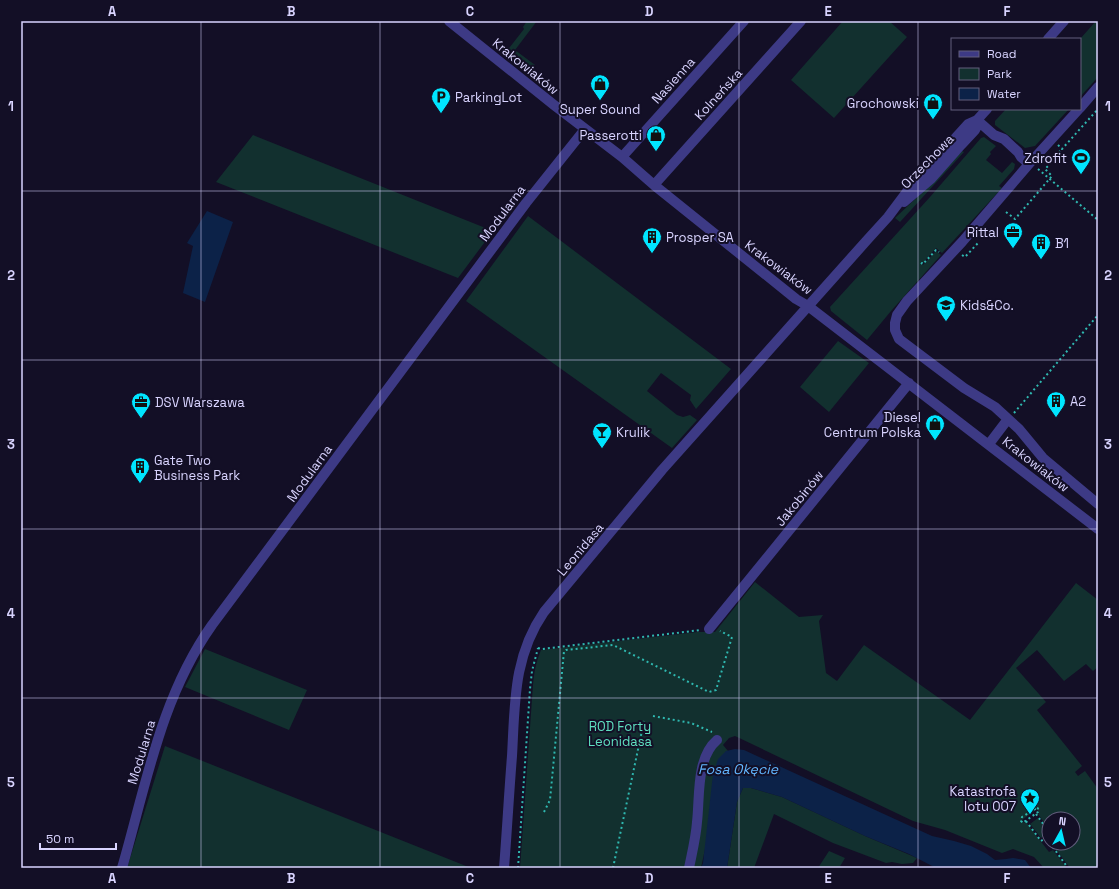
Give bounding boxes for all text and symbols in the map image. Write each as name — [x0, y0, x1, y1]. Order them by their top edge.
text: A — [108, 3, 117, 20]
text: B — [287, 3, 296, 20]
text: C — [466, 3, 474, 20]
text: D — [645, 3, 654, 20]
text: E — [824, 3, 832, 20]
text: F — [1004, 3, 1011, 20]
street label: Krakowiaków — [489, 34, 562, 98]
legend — [951, 38, 1081, 110]
text: Road — [987, 46, 1016, 62]
street label: Nasienna — [648, 53, 699, 107]
street label: Kolneńska — [691, 65, 746, 124]
text: Park — [987, 66, 1012, 82]
shop icon: Super Sound — [589, 73, 611, 101]
parking icon: ParkingLot — [430, 86, 452, 114]
text: Water — [987, 86, 1021, 102]
place label: ParkingLot — [455, 89, 522, 106]
shop icon: Grochowski — [922, 92, 944, 120]
place label: Grochowski — [847, 95, 919, 112]
text: 1 — [8, 98, 14, 115]
text: 1 — [1105, 98, 1111, 115]
place label: Super Sound — [560, 101, 640, 118]
shop icon: Passerotti — [645, 124, 667, 152]
place label: Passerotti — [579, 127, 642, 144]
street label: Orzechowa — [897, 130, 958, 192]
sports icon: Zdrofit — [1070, 147, 1092, 175]
place label: Zdrofit — [1024, 150, 1067, 167]
street label: Modularna — [476, 181, 530, 245]
office icon: Rittal — [1002, 221, 1024, 249]
place label: Rittal — [967, 224, 999, 241]
building icon: Prosper SA — [641, 226, 663, 254]
place label: Prosper SA — [666, 229, 734, 246]
building icon: B1 — [1030, 232, 1052, 260]
place label: B1 — [1055, 235, 1069, 252]
street label: Krakowiaków — [741, 236, 816, 298]
text: 2 — [7, 267, 15, 284]
text: 2 — [1104, 267, 1112, 284]
school or university icon: Kids&Co. — [935, 294, 957, 322]
place label: Kids&Co. — [960, 297, 1014, 314]
building icon: A2 — [1045, 390, 1067, 418]
office icon: DSV Warszawa — [130, 391, 152, 419]
place label: A2 — [1070, 393, 1086, 410]
place label: DSV Warszawa — [155, 394, 245, 411]
place label: Diesel Centrum Polska — [824, 409, 922, 441]
shop icon: Diesel Centrum Polska — [924, 413, 946, 441]
bar icon: Krulik — [591, 421, 613, 449]
place label: Krulik — [616, 424, 650, 441]
street label: Krakowiaków — [999, 433, 1073, 496]
text: 3 — [7, 436, 15, 453]
text: 3 — [1104, 436, 1112, 453]
street label: Modularna — [283, 441, 336, 505]
place label: Gate Two Business Park — [154, 452, 240, 484]
building icon: Gate Two Business Park — [129, 456, 151, 484]
street label: Jakobinów — [772, 467, 827, 530]
street label: Leonidasa — [553, 519, 608, 579]
text: 4 — [7, 605, 15, 622]
text: 4 — [1104, 605, 1112, 622]
street label: Modularna — [124, 717, 159, 786]
park label: ROD Forty Leonidasa — [588, 718, 653, 750]
water label: Fosa Okęcie — [698, 760, 779, 778]
text: 5 — [7, 774, 15, 791]
text: 5 — [1104, 774, 1112, 791]
place label: Katastrofa lotu 007 — [949, 783, 1017, 815]
place icon: Katastrofa lotu 007 — [1019, 787, 1041, 815]
north arrow — [1041, 811, 1081, 851]
text: N — [1058, 814, 1067, 829]
scale bar — [40, 825, 116, 851]
text: 50 m — [46, 831, 74, 847]
text: A — [108, 870, 117, 887]
text: B — [287, 870, 296, 887]
text: C — [466, 870, 474, 887]
text: D — [645, 870, 654, 887]
text: E — [824, 870, 832, 887]
text: F — [1004, 870, 1011, 887]

